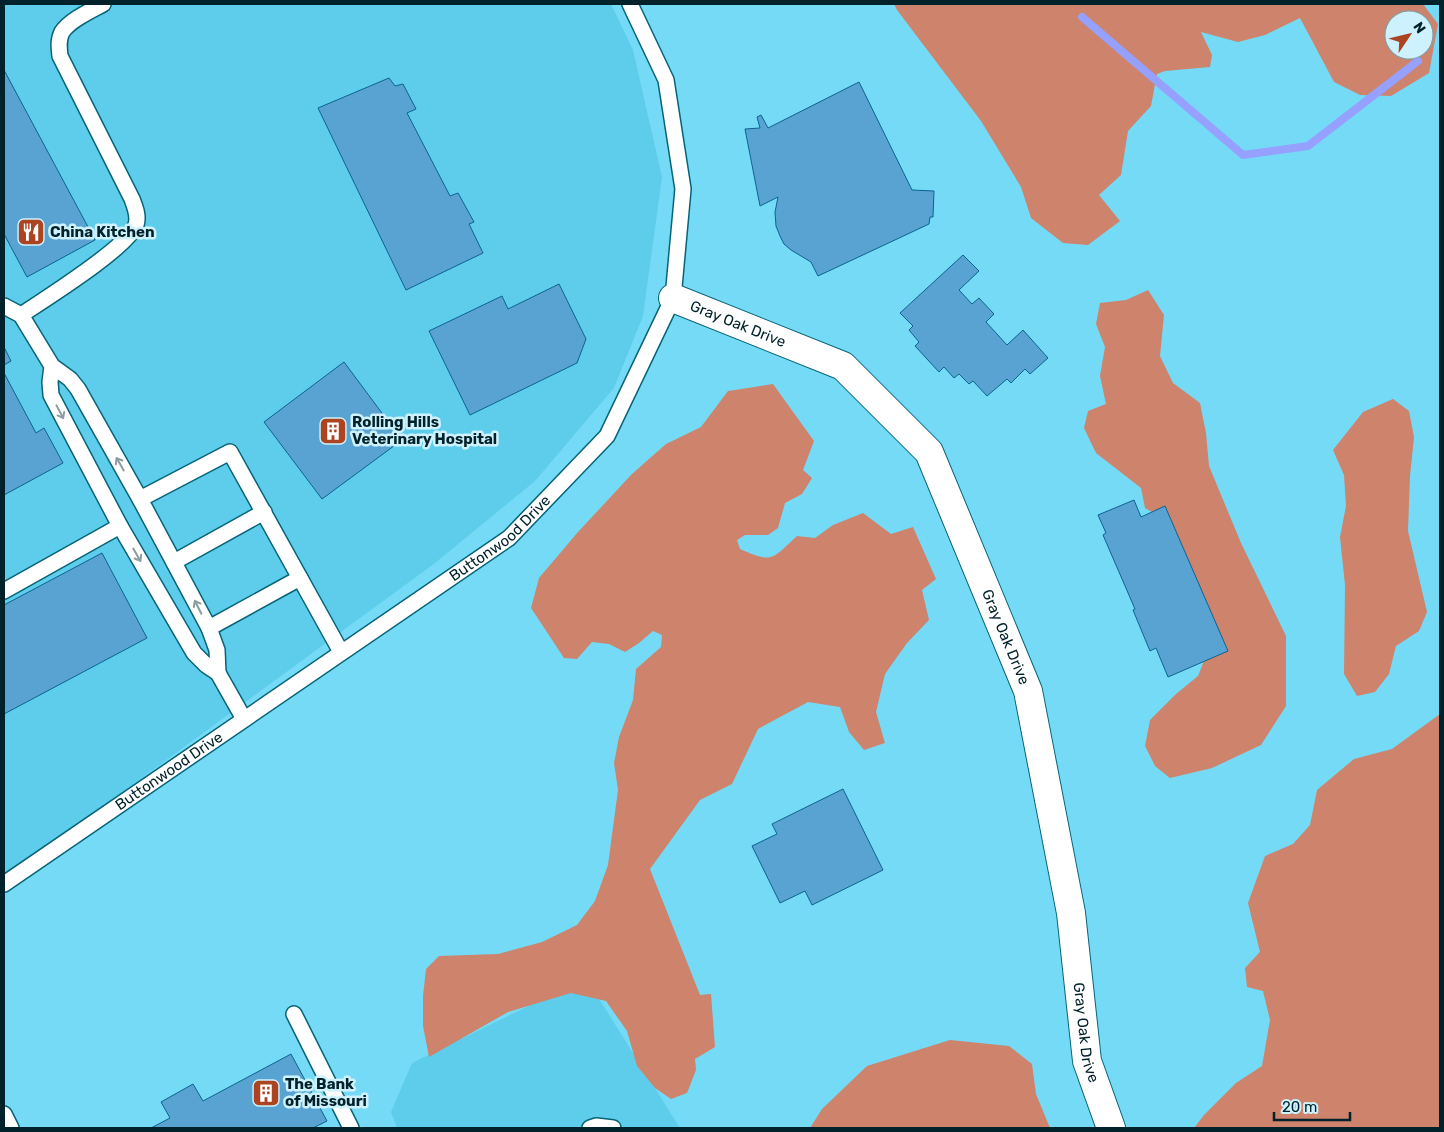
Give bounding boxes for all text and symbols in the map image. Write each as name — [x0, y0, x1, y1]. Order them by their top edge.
north arrow — [1384, 10, 1434, 60]
text: N — [1409, 19, 1429, 37]
restaurant icon: China Kitchen — [16, 217, 46, 247]
place label: China Kitchen — [50, 223, 155, 241]
street label: Gray Oak Drive — [688, 297, 788, 351]
one-way arrow — [56, 404, 65, 419]
place label: Rolling Hills Veterinary Hospital — [352, 413, 497, 448]
building icon: Rolling Hills Veterinary Hospital — [318, 416, 348, 446]
one-way arrow — [115, 457, 125, 471]
street label: Buttonwood Drive — [446, 491, 554, 585]
one-way arrow — [132, 548, 142, 562]
street label: Gray Oak Drive — [978, 587, 1033, 687]
one-way arrow — [193, 600, 202, 615]
street label: Buttonwood Drive — [112, 728, 226, 814]
street label: Gray Oak Drive — [1070, 981, 1103, 1085]
place label: The Bank of Missouri — [285, 1075, 367, 1110]
building icon: The Bank of Missouri — [251, 1078, 281, 1108]
scale bar — [1274, 1090, 1350, 1122]
text: 20 m — [1282, 1098, 1317, 1116]

